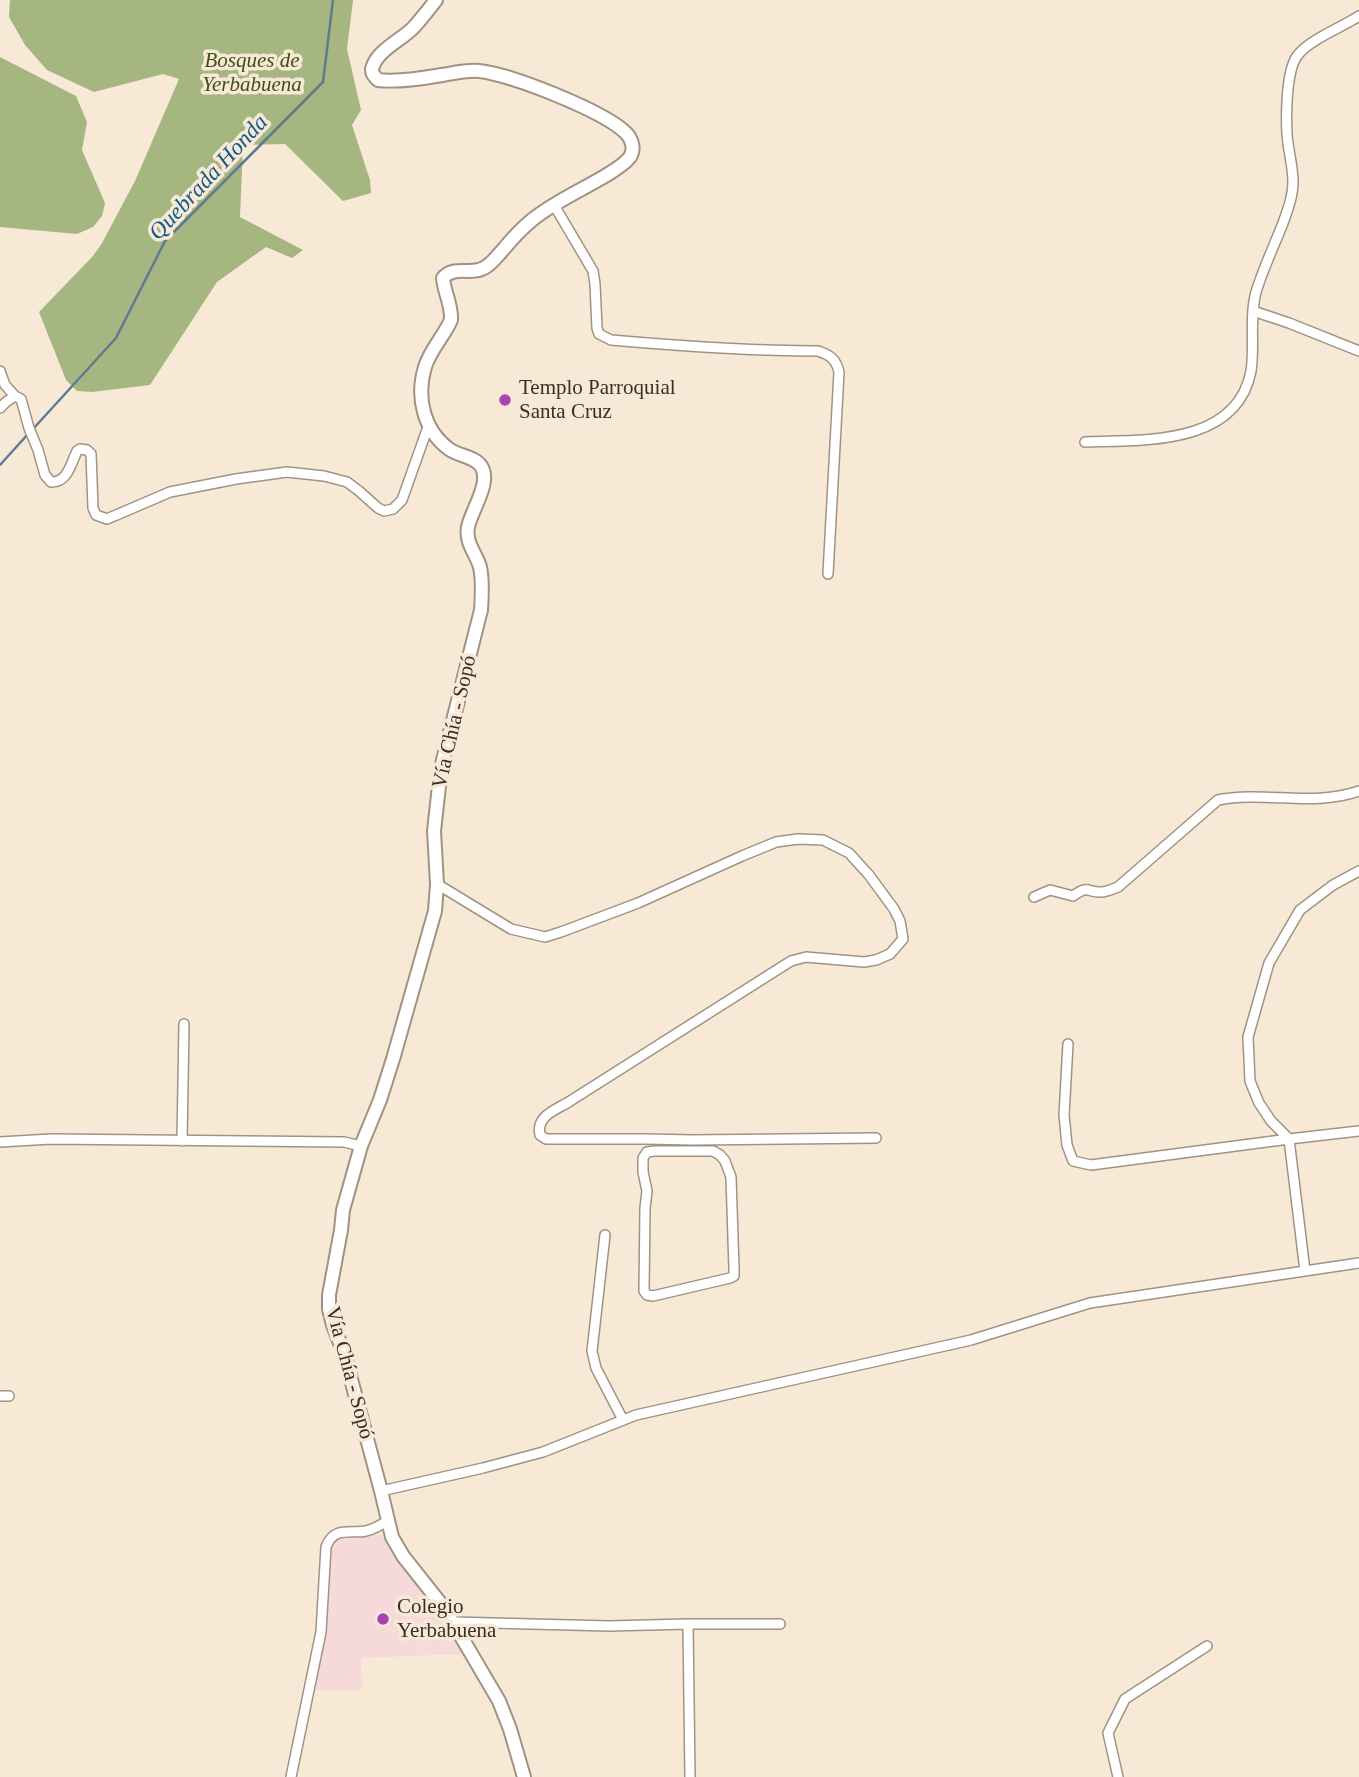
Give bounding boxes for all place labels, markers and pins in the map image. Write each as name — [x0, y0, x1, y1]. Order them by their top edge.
place label: Templo Parroquial Santa Cruz — [519, 375, 676, 425]
marker: Templo Parroquial Santa Cruz — [497, 392, 513, 408]
place label: Colegio Yerbabuena — [397, 1594, 496, 1644]
marker: Colegio Yerbabuena — [375, 1611, 391, 1627]

